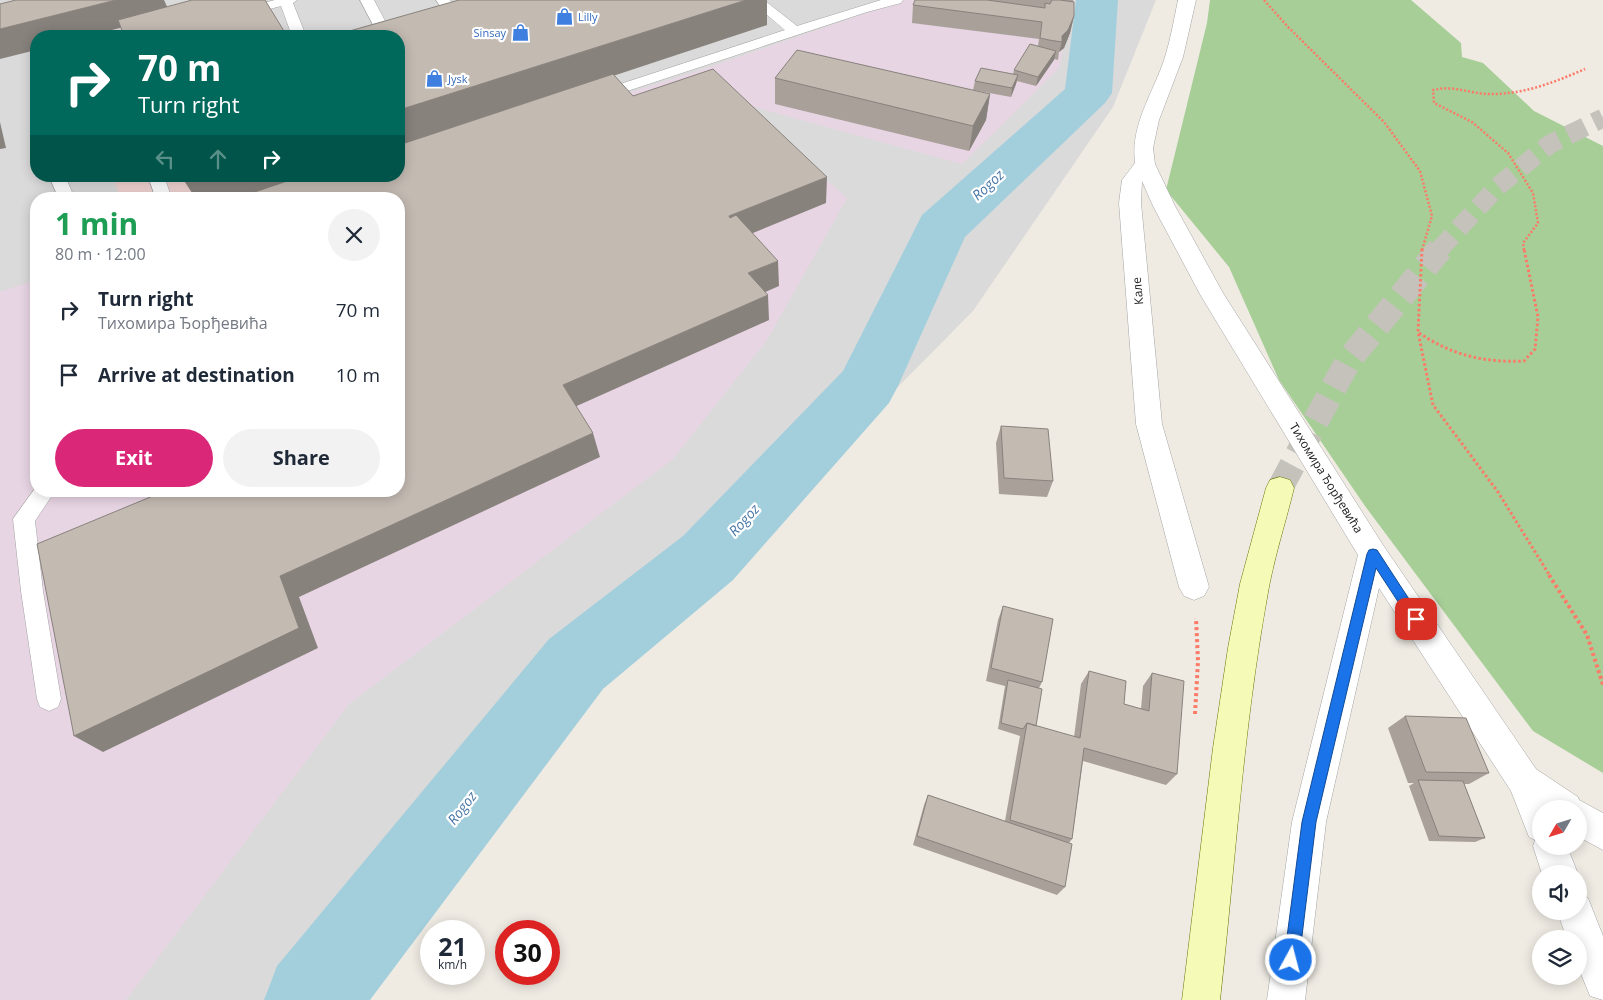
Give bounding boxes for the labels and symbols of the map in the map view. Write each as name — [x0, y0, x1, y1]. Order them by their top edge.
shop icon: Lilly — [554, 7, 574, 27]
place label: Lilly — [578, 9, 598, 24]
shop icon: Sinsay — [510, 23, 530, 43]
place label: Sinsay — [474, 25, 506, 40]
shop icon: Jysk — [424, 69, 444, 89]
place label: Jysk — [447, 71, 468, 86]
water label: Rogoz — [968, 164, 1008, 204]
street label: Кале — [1128, 276, 1147, 306]
street label: Тихомира Ђорђевића — [1285, 419, 1367, 536]
water label: Rogoz — [724, 499, 764, 540]
pin — [1395, 598, 1437, 640]
water label: Rogoz — [443, 787, 481, 828]
north arrow — [1532, 800, 1588, 855]
speed limit sign: 30 — [495, 920, 560, 985]
position arrow — [1264, 933, 1316, 985]

